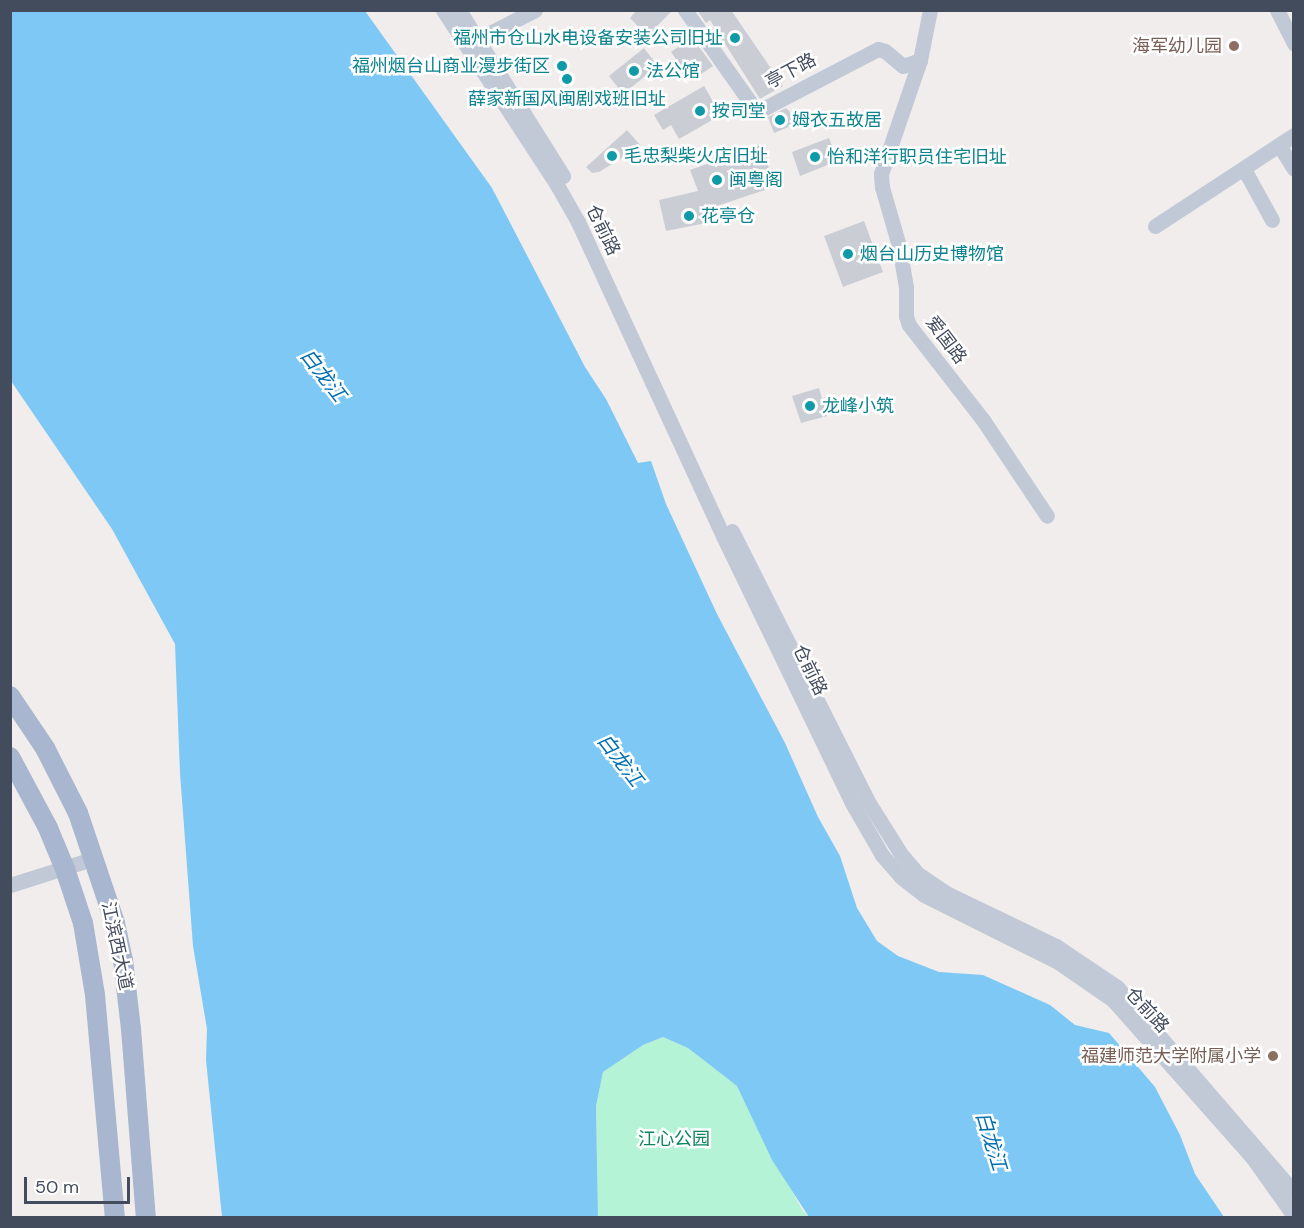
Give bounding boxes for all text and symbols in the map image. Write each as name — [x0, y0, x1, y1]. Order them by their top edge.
place label: 福州市仓山水电设备安装公司旧址 — [453, 27, 723, 49]
marker: 福州市仓山水电设备安装公司旧址 — [728, 31, 742, 45]
place label: 海军幼儿园 — [1132, 35, 1222, 57]
marker: 海军幼儿园 — [1227, 39, 1241, 53]
street label: 亭下路 — [762, 49, 820, 93]
place label: 福州烟台山商业漫步街区 — [352, 55, 550, 77]
marker: 福州烟台山商业漫步街区 — [555, 59, 569, 73]
place label: 法公馆 — [646, 60, 700, 82]
marker: 法公馆 — [627, 64, 641, 78]
marker: 薛家新国风闽剧戏班旧址 — [560, 72, 574, 86]
place label: 薛家新国风闽剧戏班旧址 — [468, 88, 666, 110]
place label: 按司堂 — [712, 100, 766, 122]
marker: 按司堂 — [693, 104, 707, 118]
place label: 姆衣五故居 — [792, 109, 882, 131]
marker: 姆衣五故居 — [773, 113, 787, 127]
place label: 毛忠梨柴火店旧址 — [624, 145, 768, 167]
place label: 怡和洋行职员住宅旧址 — [827, 146, 1007, 168]
marker: 毛忠梨柴火店旧址 — [605, 149, 619, 163]
marker: 怡和洋行职员住宅旧址 — [808, 150, 822, 164]
place label: 闽粤阁 — [729, 169, 783, 191]
marker: 闽粤阁 — [710, 173, 724, 187]
street label: 仓前路 — [581, 201, 625, 259]
place label: 花亭仓 — [701, 205, 755, 227]
marker: 花亭仓 — [682, 209, 696, 223]
place label: 烟台山历史博物馆 — [860, 243, 1004, 265]
marker: 烟台山历史博物馆 — [841, 247, 855, 261]
street label: 爱国路 — [921, 312, 971, 368]
water label: 白龙江 — [295, 344, 351, 406]
place label: 龙峰小筑 — [822, 395, 894, 417]
marker: 龙峰小筑 — [803, 399, 817, 413]
street label: 仓前路 — [788, 641, 832, 699]
water label: 白龙江 — [592, 729, 648, 791]
street label: 江滨西大道 — [97, 900, 137, 992]
street label: 仓前路 — [1121, 983, 1173, 1037]
place label: 福建师范大学附属小学 — [1081, 1045, 1261, 1067]
marker: 福建师范大学附属小学 — [1266, 1049, 1280, 1063]
water label: 白龙江 — [971, 1109, 1011, 1173]
park label: 江心公园 — [638, 1128, 710, 1150]
scale bar — [27, 1165, 134, 1203]
text: 50 m — [35, 1175, 79, 1199]

